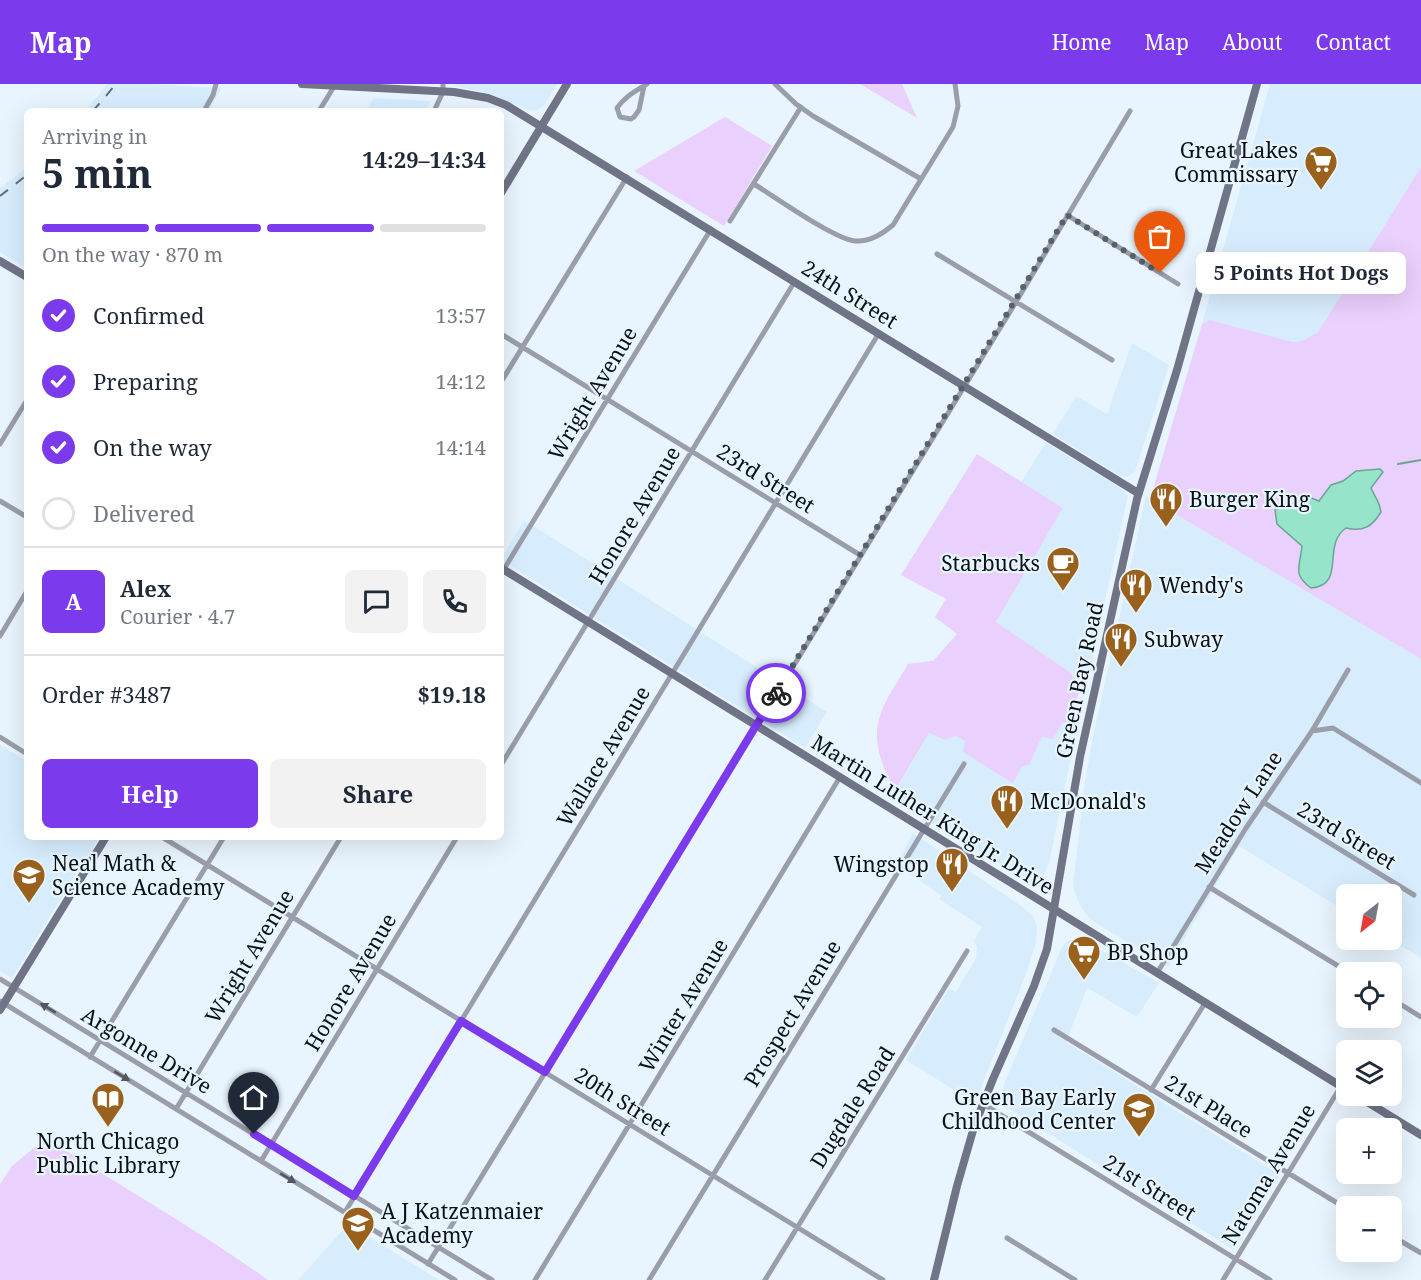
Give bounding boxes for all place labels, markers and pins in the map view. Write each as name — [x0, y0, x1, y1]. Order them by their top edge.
place label: Great Lakes Commissary — [1174, 136, 1298, 188]
supermarket icon: Great Lakes Commissary — [1303, 144, 1339, 191]
pin — [1134, 211, 1185, 273]
callout: 5 Points Hot Dogs — [1196, 252, 1406, 294]
restaurant icon: Burger King — [1148, 481, 1184, 528]
place label: Burger King — [1189, 485, 1311, 513]
cafe icon: Starbucks — [1045, 545, 1081, 592]
place label: Starbucks — [941, 549, 1040, 577]
restaurant icon: Wendy's — [1118, 567, 1154, 614]
place label: Wendy's — [1159, 571, 1243, 599]
restaurant icon: Subway — [1103, 621, 1139, 668]
place label: Subway — [1144, 625, 1223, 653]
restaurant icon: McDonald's — [989, 783, 1025, 830]
place label: McDonald's — [1030, 787, 1146, 815]
restaurant icon: Wingstop — [934, 846, 970, 893]
place label: Neal Math & Science Academy — [52, 849, 224, 901]
place label: Wingstop — [834, 850, 929, 878]
school or university icon: Neal Math & Science Academy — [11, 857, 47, 904]
supermarket icon: BP Shop — [1066, 934, 1102, 981]
place label: BP Shop — [1107, 938, 1189, 966]
pin — [228, 1072, 279, 1134]
library icon: North Chicago Public Library — [90, 1081, 126, 1128]
place label: Green Bay Early Childhood Center — [942, 1083, 1116, 1135]
school or university icon: Green Bay Early Childhood Center — [1121, 1091, 1157, 1138]
place label: North Chicago Public Library — [36, 1127, 180, 1179]
place label: A J Katzenmaier Academy — [381, 1197, 543, 1249]
school or university icon: A J Katzenmaier Academy — [340, 1205, 376, 1252]

